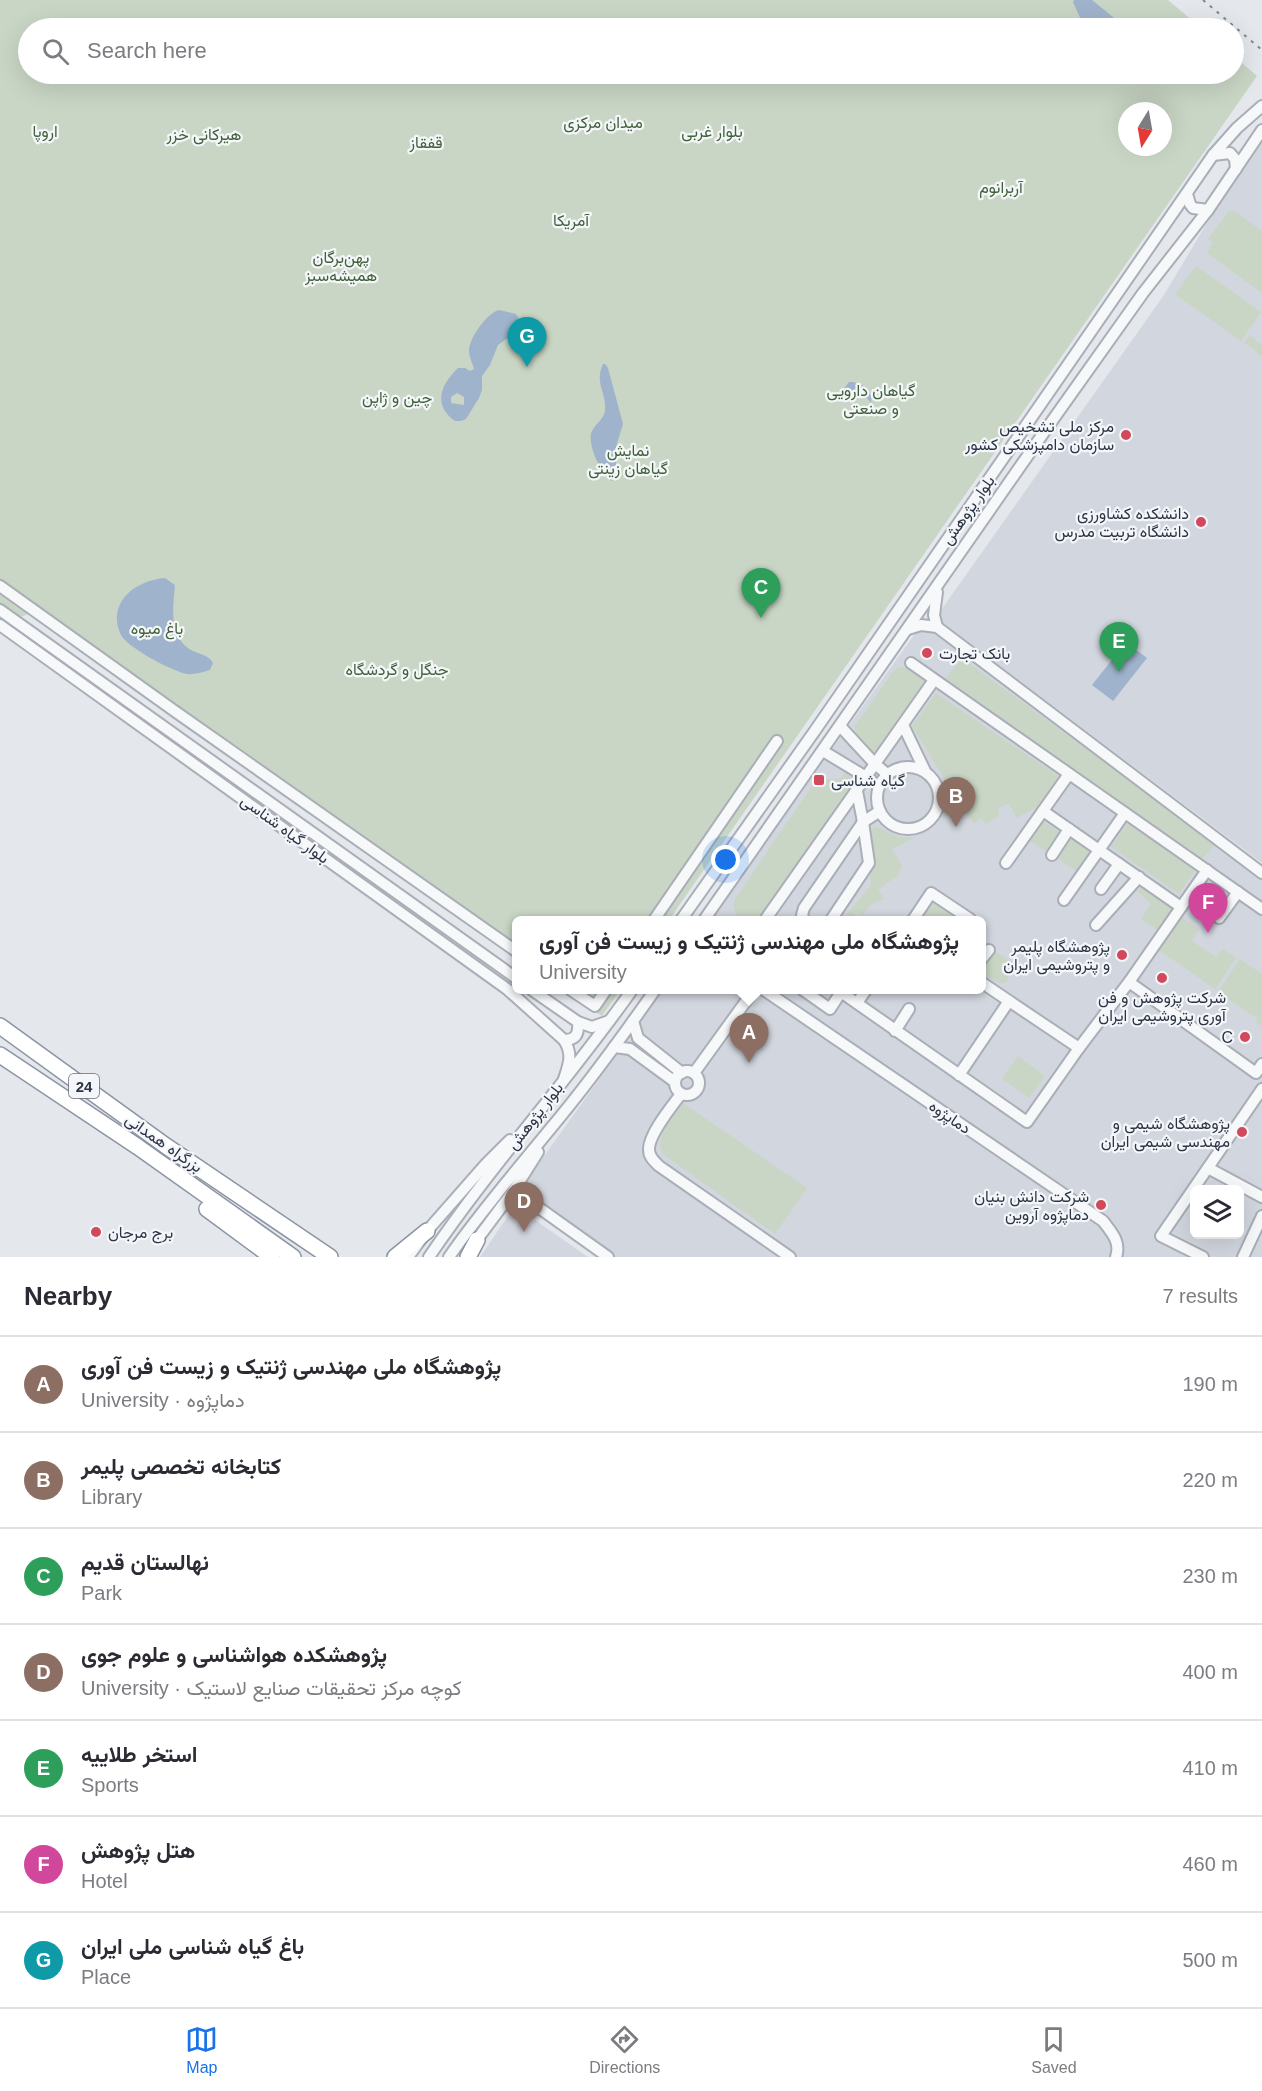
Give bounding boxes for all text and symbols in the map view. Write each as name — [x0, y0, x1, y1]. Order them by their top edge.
search box — [18, 18, 1244, 84]
icon: search — [39, 35, 72, 68]
text: Search here — [87, 38, 207, 63]
north arrow — [1118, 102, 1172, 156]
park label: میدان مرکزی — [563, 114, 643, 133]
park label: اروپا — [32, 123, 58, 143]
park label: بلوار غربی — [681, 123, 743, 142]
park label: هیرکانی خزر — [166, 126, 241, 145]
park label: قفقاز — [409, 134, 442, 153]
park label: آربرانوم — [979, 179, 1024, 198]
park label: آمریکا — [553, 212, 590, 231]
park label: پهن‌برگان همیشه‌سبز — [304, 249, 377, 286]
pin: G — [508, 318, 546, 367]
park label: گیاهان دارویی و صنعتی — [827, 382, 915, 419]
park label: چین و ژاپن — [362, 389, 432, 409]
place label: مرکز ملی تشخیص سازمان دامپزشکی کشور — [964, 418, 1114, 456]
marker: مرکز ملی تشخیص سازمان دامپزشکی کشور — [1119, 428, 1133, 442]
park label: نمایش گیاهان زینتی — [588, 442, 668, 479]
street label: بلوار پژوهش — [938, 472, 1000, 549]
place label: دانشکده کشاورزی دانشگاه تربیت مدرس — [1055, 505, 1189, 542]
marker: دانشکده کشاورزی دانشگاه تربیت مدرس — [1194, 515, 1208, 529]
pin: C — [742, 568, 780, 618]
park label: باغ میوه — [131, 620, 183, 640]
pin: E — [1100, 622, 1138, 672]
place label: بانک تجارت — [939, 645, 1010, 664]
marker: بانک تجارت — [920, 646, 934, 660]
park label: جنگل و گردشگاه — [345, 661, 449, 680]
place label: گیاه شناسی — [831, 772, 905, 791]
marker: گیاه شناسی — [812, 773, 826, 787]
pin: B — [936, 778, 976, 827]
street label: بلوار گیاه شناسی — [236, 791, 332, 868]
your location — [711, 845, 740, 874]
pin: F — [1188, 884, 1228, 933]
popup — [512, 916, 986, 994]
text: پژوهشگاه ملی مهندسی ژنتیک و زیست فن آوری — [539, 929, 959, 954]
place label: پژوهشگاه پلیمر و پتروشیمی ایران — [1003, 938, 1110, 976]
marker: پژوهشگاه پلیمر و پتروشیمی ایران — [1115, 948, 1129, 962]
text: University — [539, 961, 627, 983]
marker: شرکت پژوهش و فن آوری پتروشیمی ایران — [1155, 971, 1169, 985]
place label: شرکت پژوهش و فن آوری پتروشیمی ایران — [1098, 989, 1227, 1027]
pin: A — [730, 1014, 768, 1063]
place label: C — [1221, 1029, 1233, 1046]
marker: C — [1238, 1030, 1252, 1044]
road number: 24 — [69, 1074, 99, 1098]
street label: بلوار پژوهش — [504, 1079, 569, 1155]
street label: دماپژوه — [924, 1097, 974, 1140]
street label: بزرگراه همدانی — [121, 1110, 206, 1177]
place label: پژوهشگاه شیمی و مهندسی شیمی ایران — [1101, 1115, 1230, 1152]
marker: پژوهشگاه شیمی و مهندسی شیمی ایران — [1235, 1125, 1249, 1139]
pin: D — [504, 1182, 544, 1232]
map controls — [1190, 1185, 1244, 1239]
button: layers — [1190, 1185, 1244, 1239]
place label: شرکت دانش بنیان دماپژوه آروین — [974, 1188, 1089, 1226]
marker: شرکت دانش بنیان دماپژوه آروین — [1094, 1198, 1108, 1212]
place label: برج مرجان — [108, 1224, 173, 1244]
marker: برج مرجان — [89, 1225, 103, 1239]
text: Nearby — [24, 1281, 112, 1311]
text: 7 results — [1162, 1285, 1238, 1307]
text: پژوهشگاه ملی مهندسی ژنتیک و زیست فن آوری — [81, 1354, 501, 1379]
text: A — [36, 1373, 51, 1395]
text: 190 m — [1182, 1373, 1238, 1395]
text: University · دماپژوه — [81, 1389, 245, 1411]
text: کتابخانه تخصصی پلیمر — [81, 1454, 281, 1479]
text: B — [36, 1469, 51, 1491]
text: 220 m — [1182, 1469, 1238, 1491]
text: Library — [81, 1486, 142, 1508]
text: نهالستان قدیم — [81, 1550, 209, 1575]
text: C — [36, 1565, 51, 1587]
text: 230 m — [1182, 1565, 1238, 1587]
text: Park — [81, 1582, 122, 1604]
text: پژوهشکده هواشناسی و علوم جوی — [81, 1642, 387, 1667]
text: D — [36, 1661, 51, 1683]
text: 400 m — [1182, 1661, 1238, 1683]
text: University · کوچه مرکز تحقیقات صنایع لاستیک — [81, 1677, 462, 1699]
text: استخر طلاییه — [81, 1742, 198, 1767]
text: E — [37, 1757, 50, 1779]
text: 410 m — [1182, 1757, 1238, 1779]
text: Sports — [81, 1774, 139, 1796]
text: هتل پژوهش — [81, 1838, 195, 1863]
text: F — [37, 1853, 50, 1875]
text: 460 m — [1182, 1853, 1238, 1875]
text: Hotel — [81, 1870, 128, 1892]
text: باغ گیاه‌ شناسی ملی ایران — [81, 1934, 304, 1959]
text: G — [36, 1949, 51, 1971]
text: 500 m — [1182, 1949, 1238, 1971]
text: Place — [81, 1966, 131, 1988]
tab: Map — [185, 2023, 218, 2077]
tab: Directions — [589, 2023, 660, 2077]
tab: Saved — [1031, 2023, 1077, 2077]

